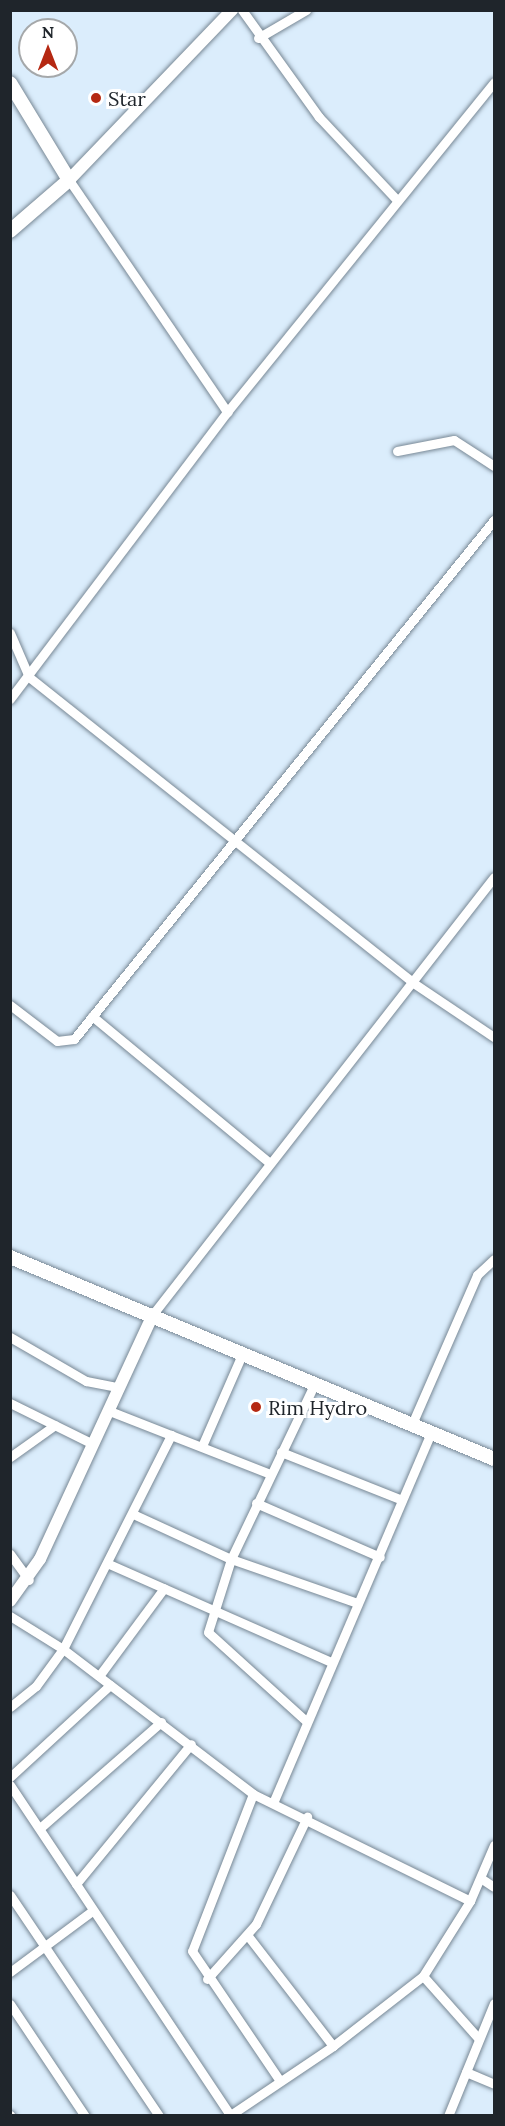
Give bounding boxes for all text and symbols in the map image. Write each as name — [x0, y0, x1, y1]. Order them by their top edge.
north arrow — [18, 18, 78, 78]
text: N — [42, 22, 54, 42]
place label: Star — [108, 86, 146, 110]
marker: Star — [89, 91, 103, 105]
place label: Rim Hydro — [268, 1395, 367, 1419]
marker: Rim Hydro — [249, 1400, 263, 1414]

